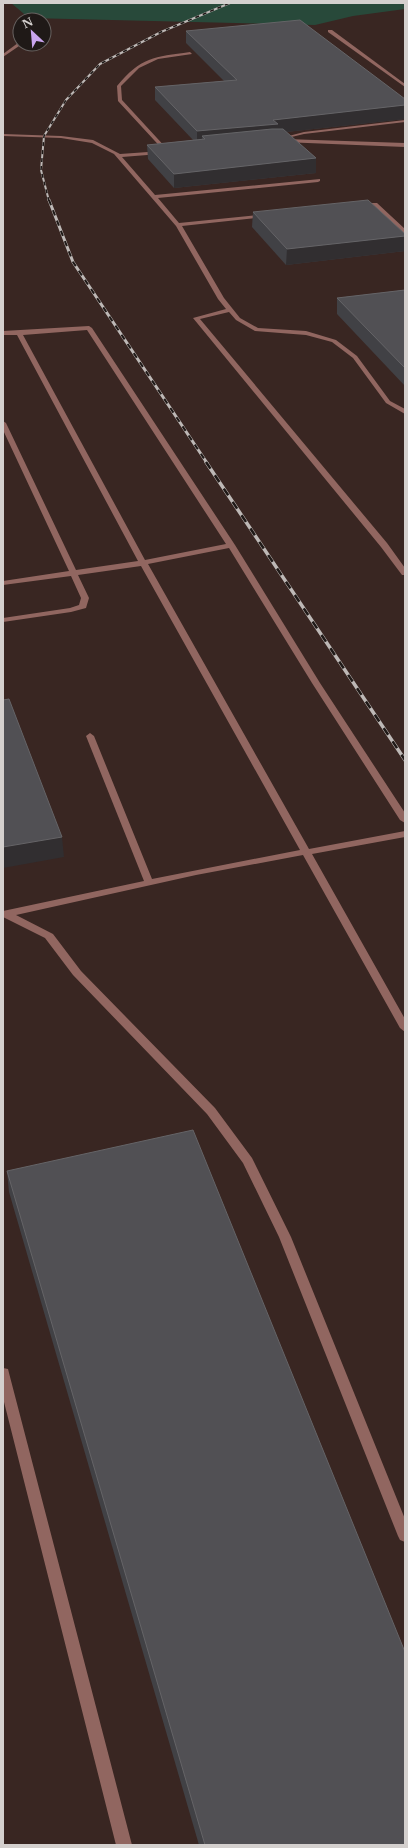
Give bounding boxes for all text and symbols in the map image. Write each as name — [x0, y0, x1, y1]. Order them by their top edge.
north arrow — [12, 12, 52, 52]
text: N — [20, 14, 36, 32]

